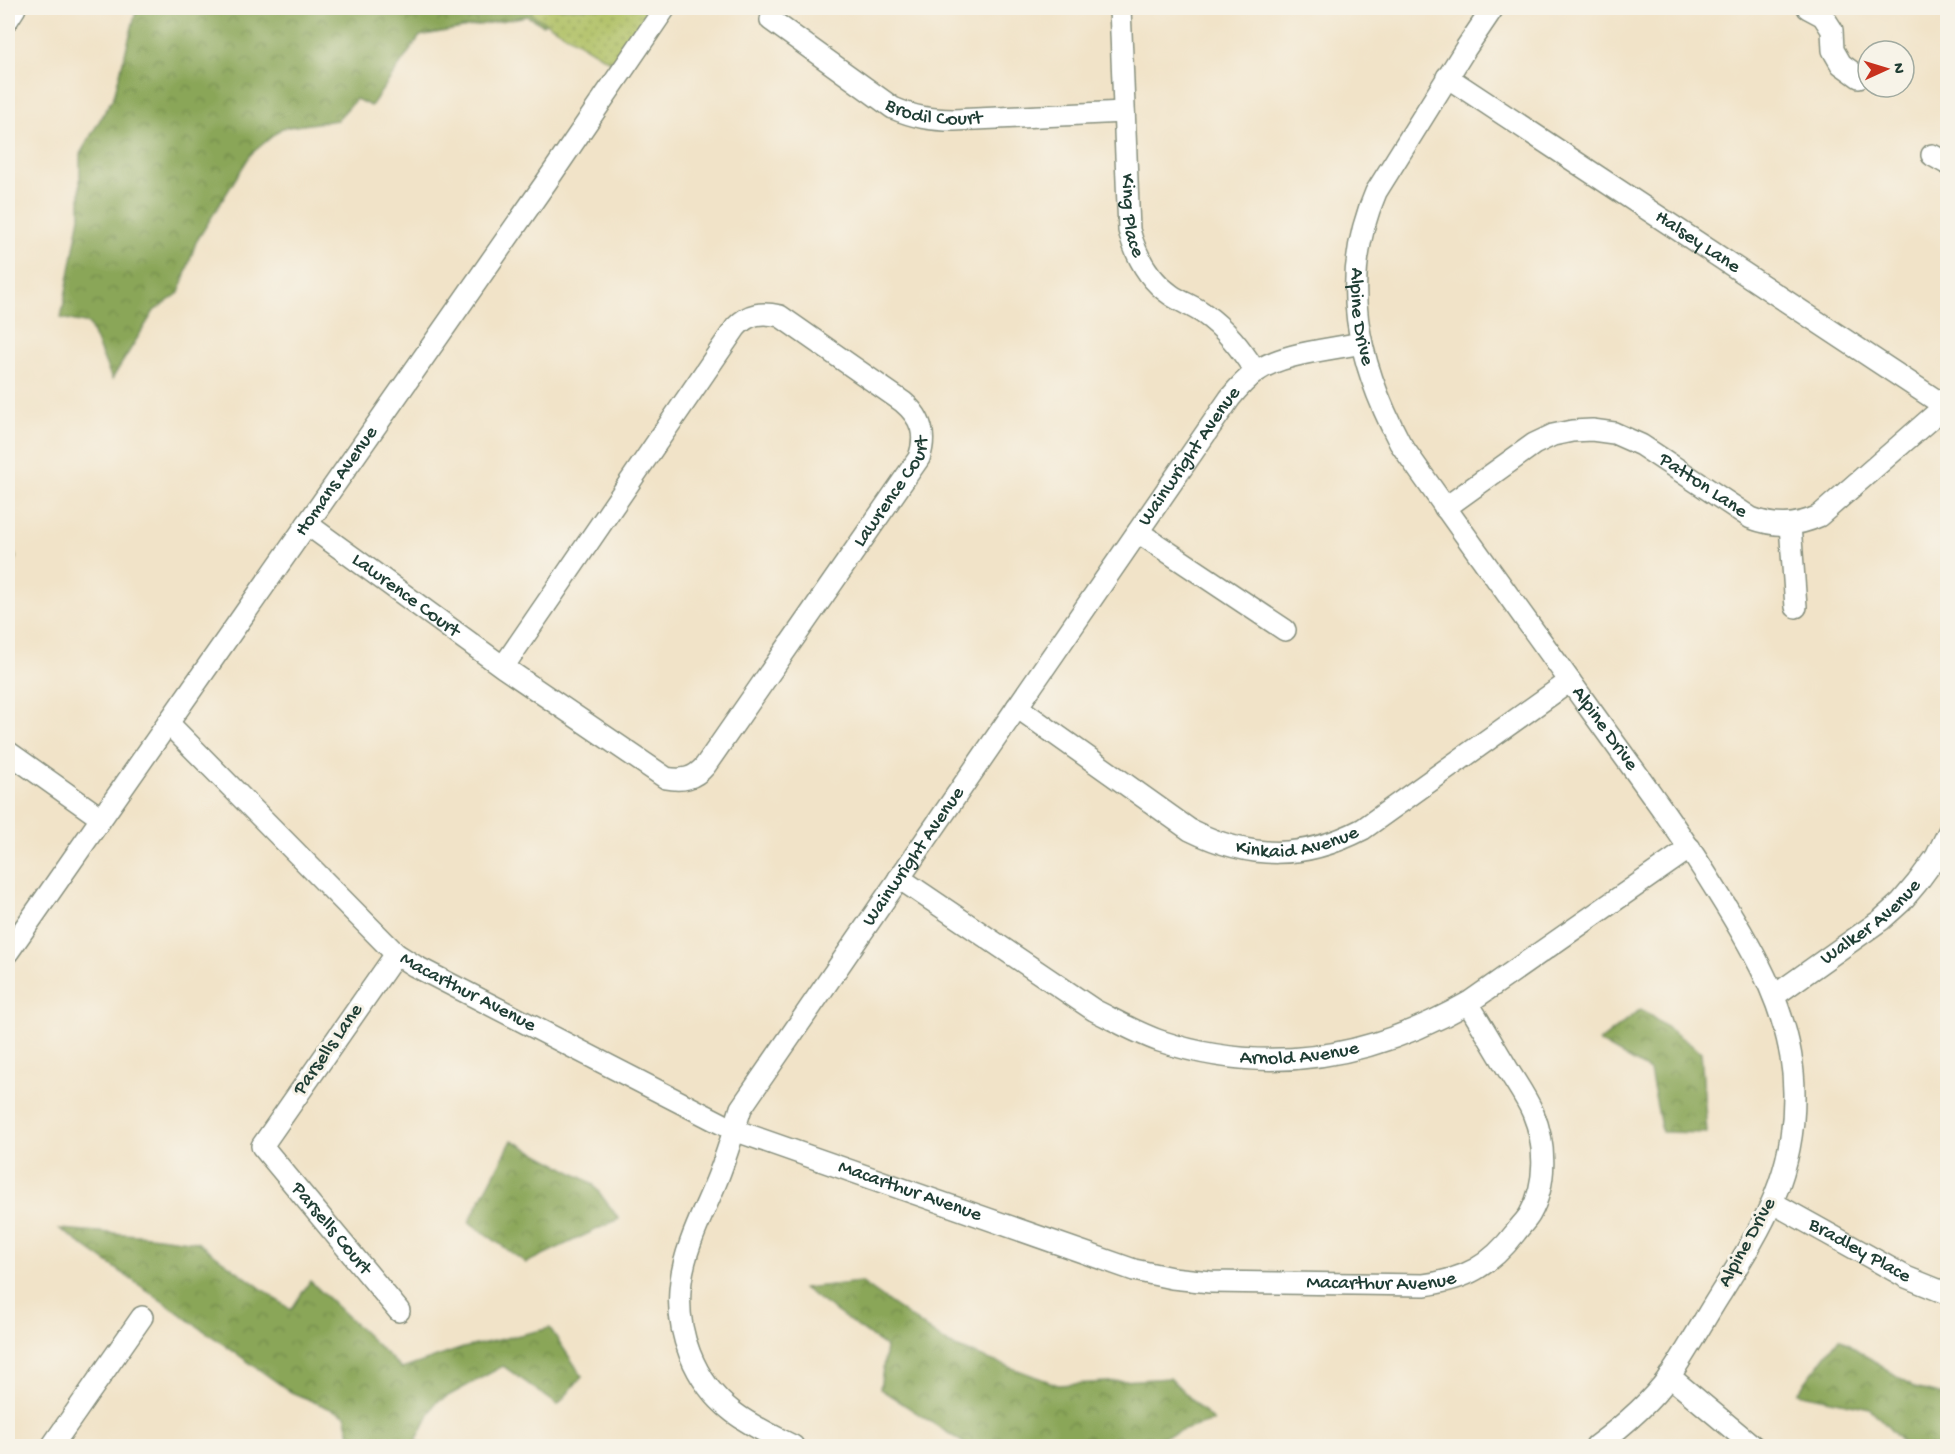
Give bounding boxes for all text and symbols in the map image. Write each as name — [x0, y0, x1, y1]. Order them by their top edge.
north arrow — [1856, 39, 1916, 99]
text: N — [1888, 62, 1907, 75]
street label: Brodil Court — [879, 94, 985, 132]
street label: King Place — [1115, 173, 1149, 262]
street label: Halsey Lane — [1650, 206, 1745, 279]
street label: Alpine Drive — [1344, 267, 1379, 369]
street label: Wainwright Avenue — [1134, 382, 1246, 531]
street label: Homans Avenue — [291, 422, 384, 541]
street label: Lawrence Court — [849, 434, 934, 552]
street label: Patton Lane — [1653, 448, 1752, 524]
street label: Lawrence Court — [347, 549, 466, 644]
street label: Alpine Drive — [1566, 682, 1643, 776]
street label: Wainwright Avenue — [858, 782, 970, 931]
street label: Kinkaid Avenue — [1233, 821, 1363, 864]
street label: Walker Avenue — [1816, 874, 1927, 971]
street label: Macarthur Avenue — [395, 948, 540, 1038]
street label: Parsells Lane — [289, 999, 369, 1101]
street label: Arnold Avenue — [1239, 1037, 1362, 1071]
street label: Macarthur Avenue — [835, 1156, 985, 1227]
street label: Parsells Court — [285, 1177, 377, 1282]
street label: Alpine Drive — [1714, 1194, 1782, 1292]
street label: Bradley Place — [1804, 1213, 1915, 1289]
street label: Macarthur Avenue — [1306, 1267, 1460, 1297]

